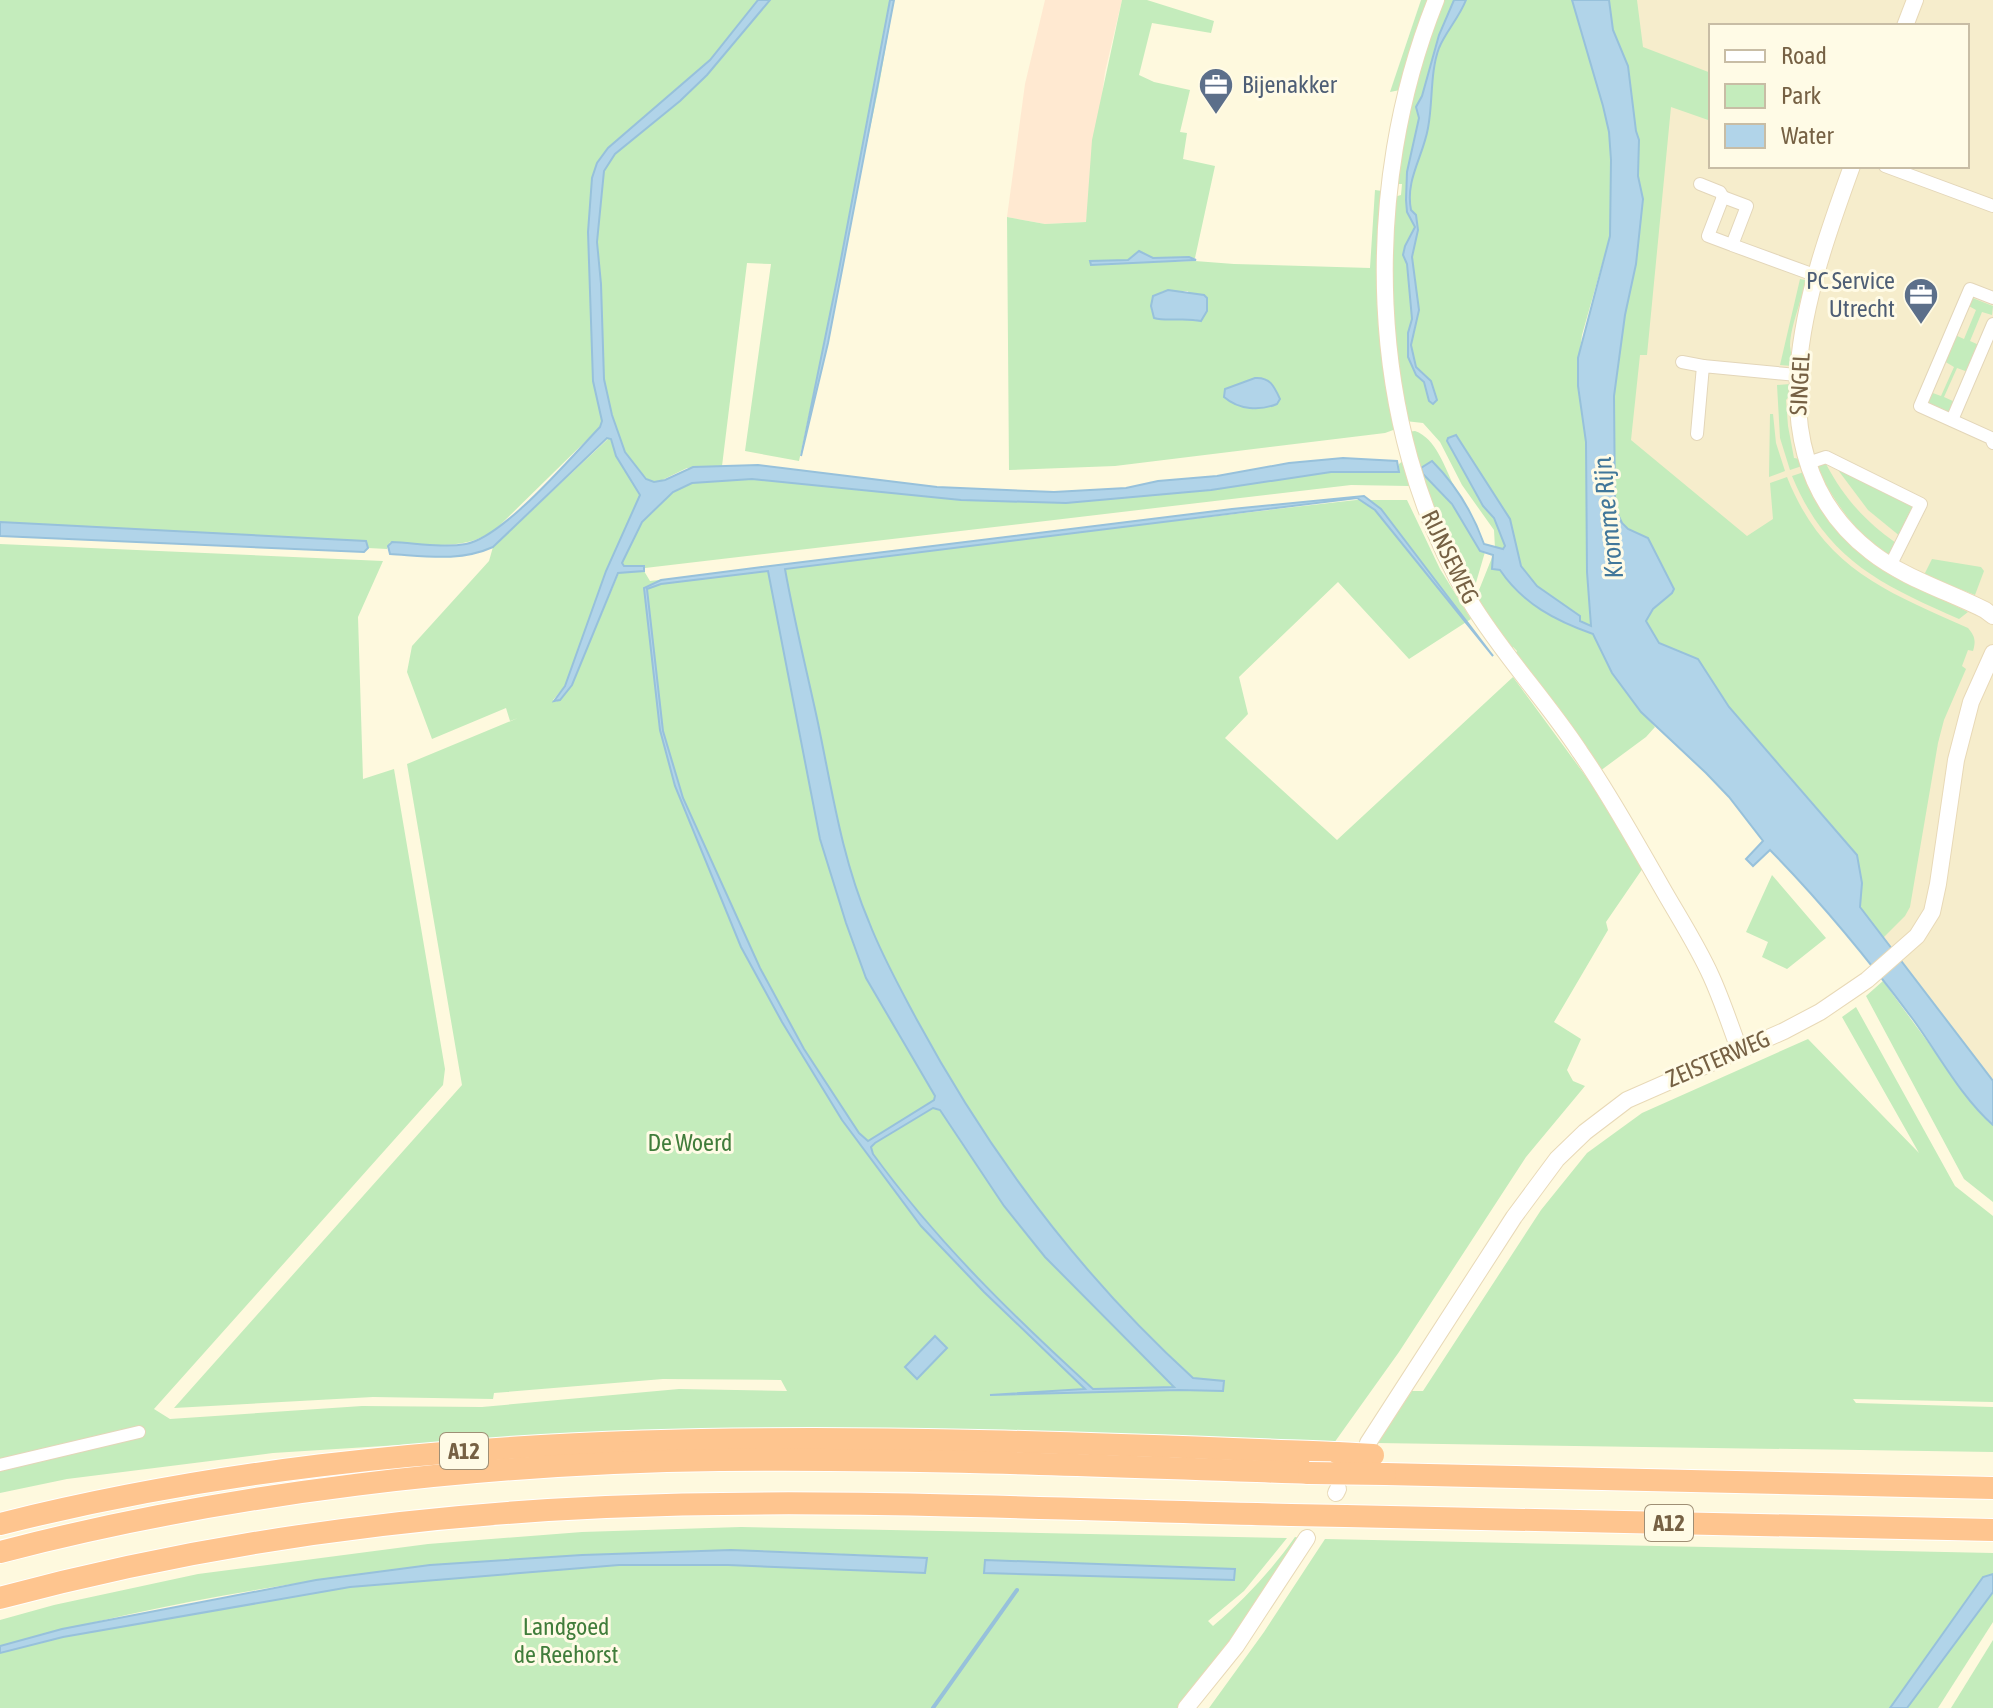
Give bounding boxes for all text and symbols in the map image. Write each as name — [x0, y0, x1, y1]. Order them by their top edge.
legend — [1709, 24, 1969, 168]
text: Road — [1781, 42, 1827, 69]
office icon: Bijenakker — [1197, 66, 1235, 116]
place label: Bijenakker — [1242, 71, 1338, 98]
text: Park — [1781, 82, 1822, 109]
text: Water — [1781, 122, 1834, 149]
place label: PC Service Utrecht — [1806, 267, 1895, 322]
office icon: PC Service Utrecht — [1902, 276, 1940, 326]
street label: SINGEL — [1784, 351, 1815, 416]
water label: Kromme Rijn — [1587, 455, 1629, 580]
street label: RIJNSEWEG — [1416, 506, 1485, 608]
street label: ZEISTERWEG — [1662, 1025, 1774, 1092]
park label: De Woerd — [648, 1129, 732, 1156]
road number: A12 — [440, 1433, 488, 1469]
road number: A12 — [1645, 1505, 1693, 1541]
park label: Landgoed de Reehorst — [514, 1613, 618, 1668]

